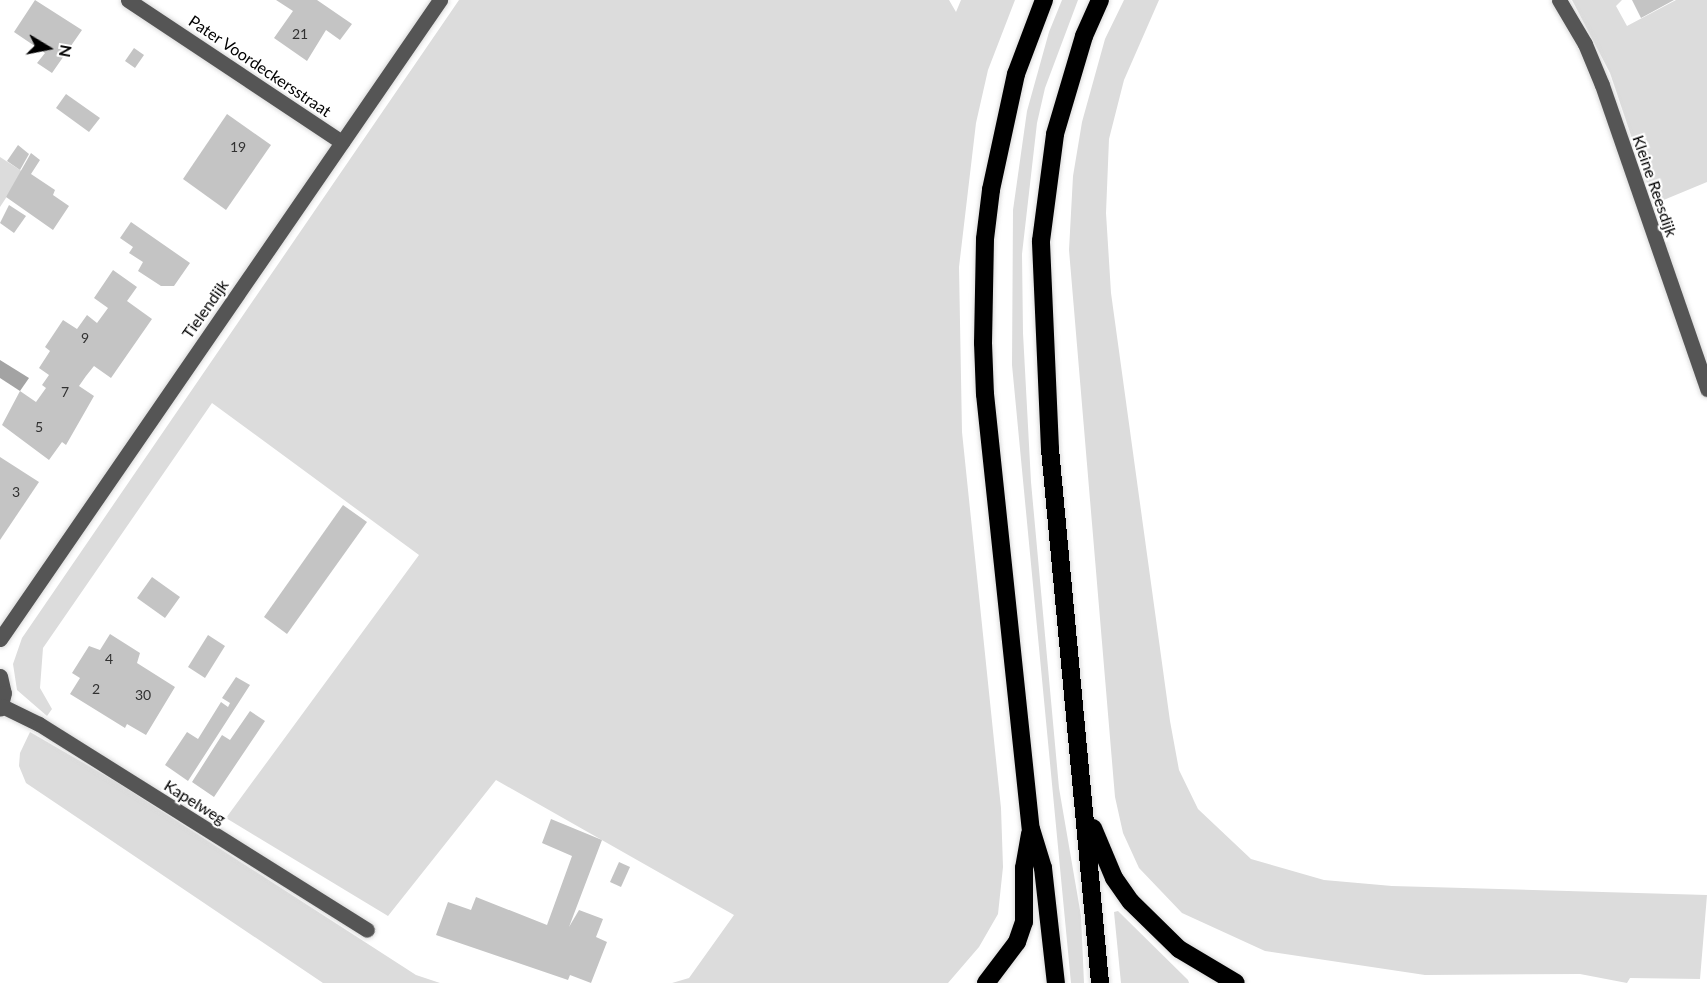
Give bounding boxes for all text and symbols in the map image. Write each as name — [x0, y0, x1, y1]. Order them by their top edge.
street label: Pater Voordeckersstraat — [185, 11, 335, 121]
north arrow — [18, 18, 78, 78]
house number: 21 — [292, 26, 308, 42]
text: N — [56, 43, 77, 59]
street label: Kleine Reesdijk — [1629, 133, 1681, 239]
house number: 19 — [230, 139, 246, 155]
street label: Tielendijk — [178, 276, 232, 342]
house number: 9 — [81, 330, 89, 346]
house number: 7 — [61, 384, 69, 400]
house number: 5 — [35, 419, 43, 435]
house number: 3 — [12, 484, 20, 500]
house number: 4 — [105, 651, 113, 667]
house number: 2 — [92, 681, 100, 697]
house number: 30 — [135, 687, 151, 703]
street label: Kapelweg — [161, 776, 229, 828]

